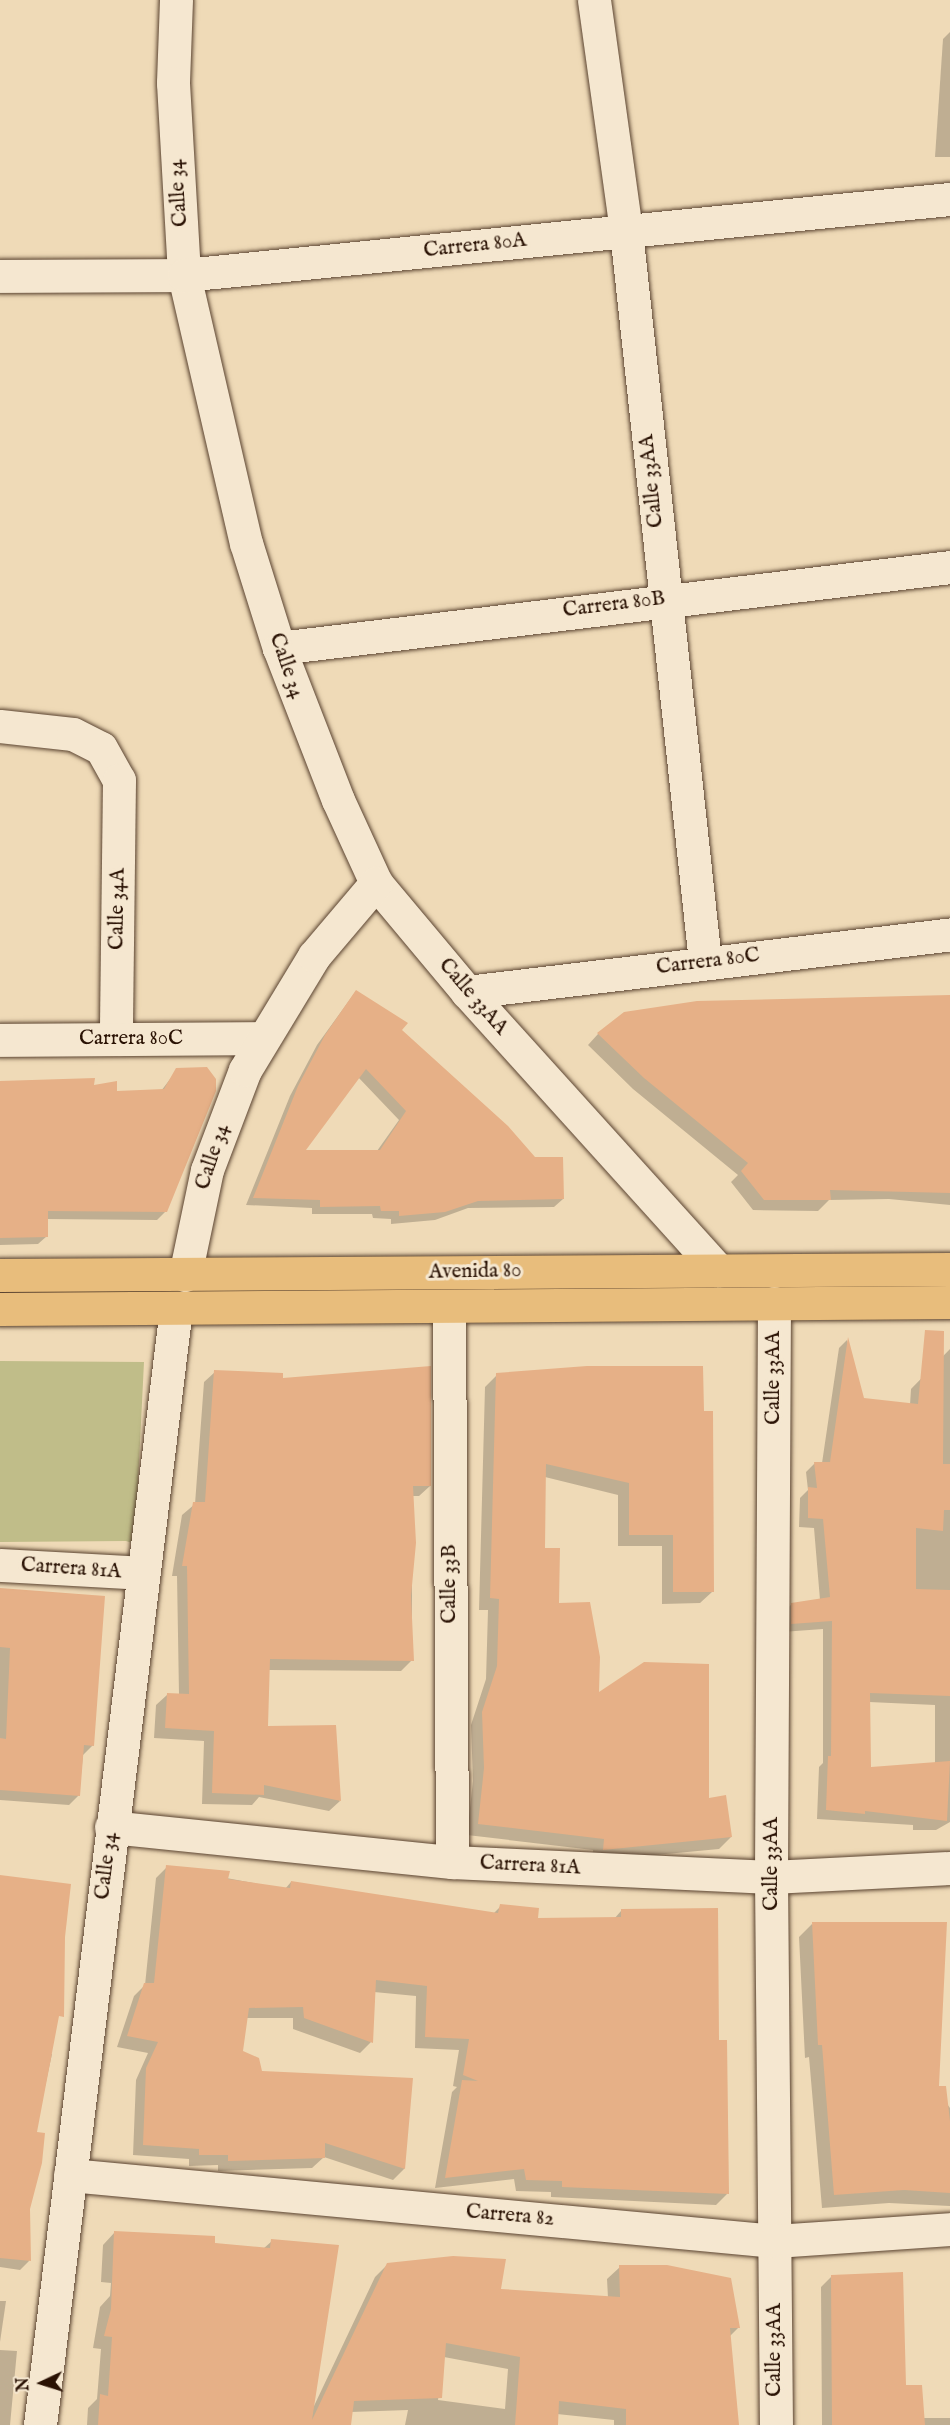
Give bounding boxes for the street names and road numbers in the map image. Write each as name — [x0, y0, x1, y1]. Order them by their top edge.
street label: Calle 34 — [164, 158, 194, 228]
street label: Carrera 80A — [422, 228, 528, 264]
street label: Calle 33AA — [635, 433, 669, 529]
street label: Carrera 80B — [561, 586, 667, 624]
street label: Calle 34 — [263, 630, 309, 702]
street label: Calle 34A — [105, 868, 131, 950]
street label: Carrera 80C — [655, 943, 761, 981]
street label: Calle 33AA — [433, 953, 513, 1041]
street label: Carrera 80C — [79, 1026, 183, 1052]
street label: Calle 34 — [191, 1121, 235, 1193]
street label: Avenida 80 — [428, 1259, 522, 1285]
street label: Calle 33AA — [761, 1331, 787, 1425]
street label: Calle 33B — [437, 1544, 463, 1624]
street label: Carrera 81A — [20, 1553, 122, 1585]
street label: Calle 33AA — [759, 1817, 785, 1911]
street label: Calle 34 — [90, 1831, 124, 1901]
street label: Carrera 81A — [479, 1851, 581, 1881]
street label: Carrera 82 — [465, 2200, 555, 2232]
street label: Calle 33AA — [762, 2303, 788, 2397]

